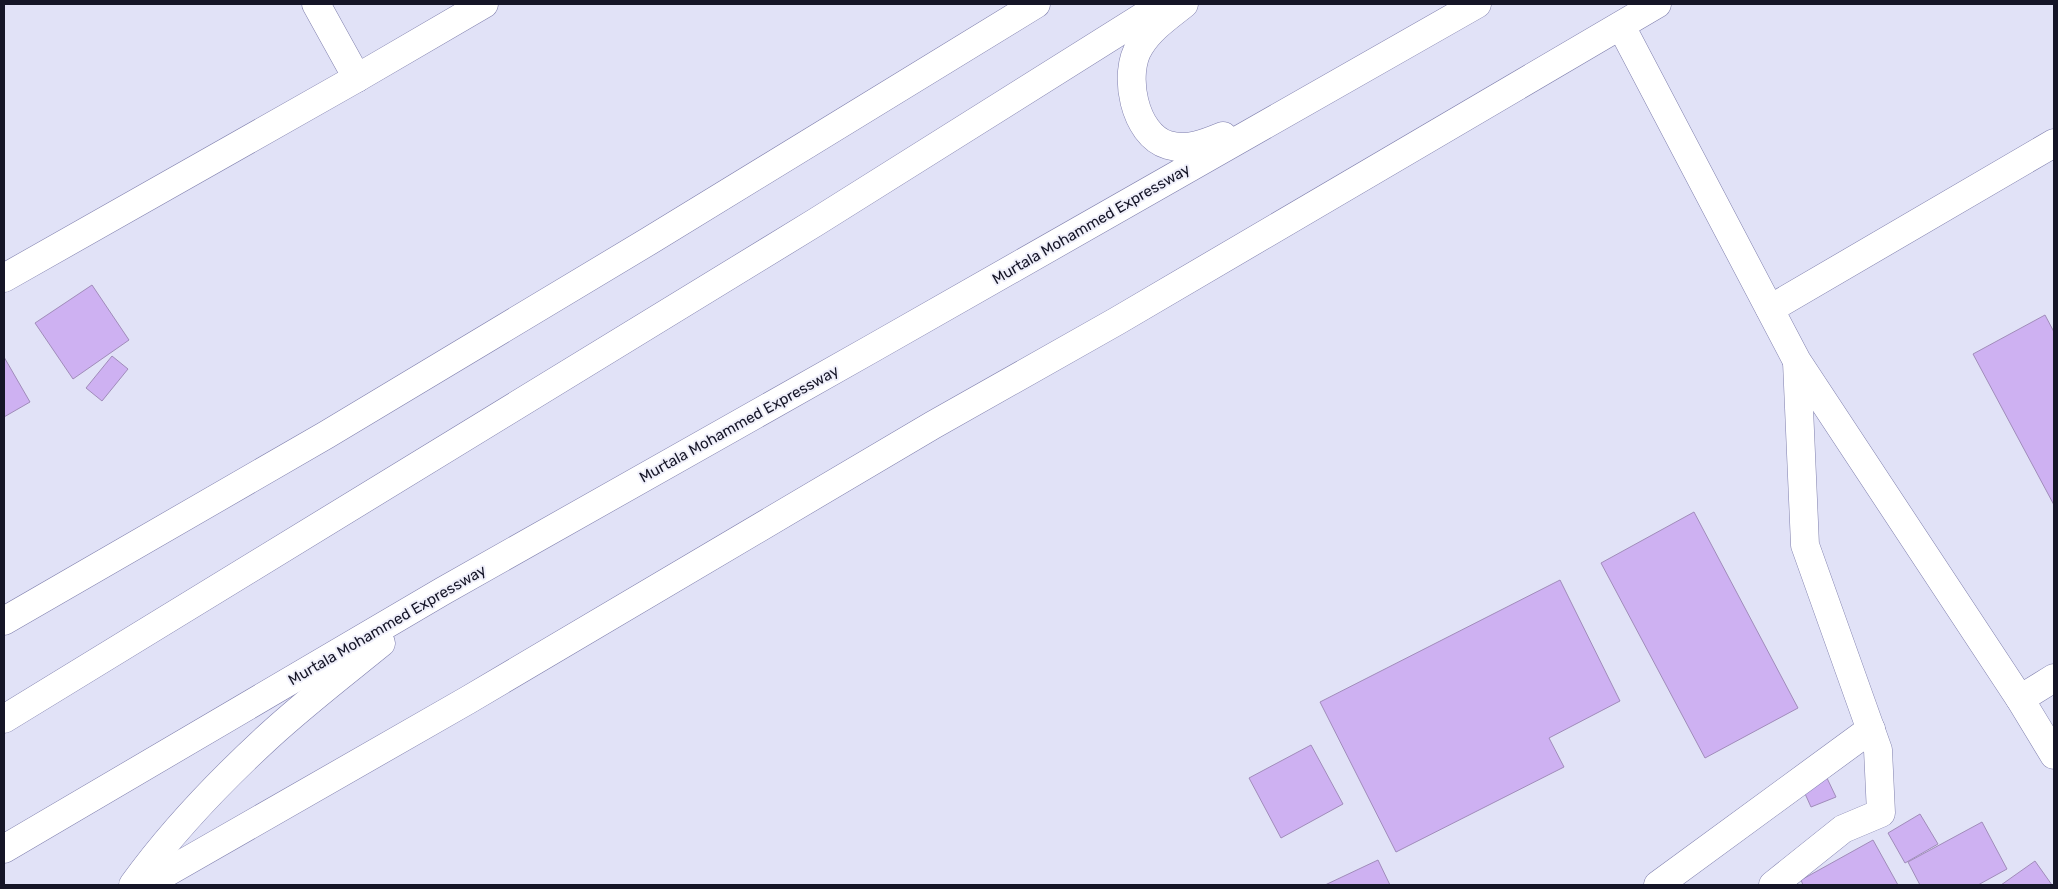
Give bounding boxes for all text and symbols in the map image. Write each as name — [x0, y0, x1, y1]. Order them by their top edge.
street label: Murtala Mohammed Expressway — [989, 160, 1193, 288]
street label: Murtala Mohammed Expressway — [636, 362, 842, 486]
street label: Murtala Mohammed Expressway — [285, 561, 489, 689]

